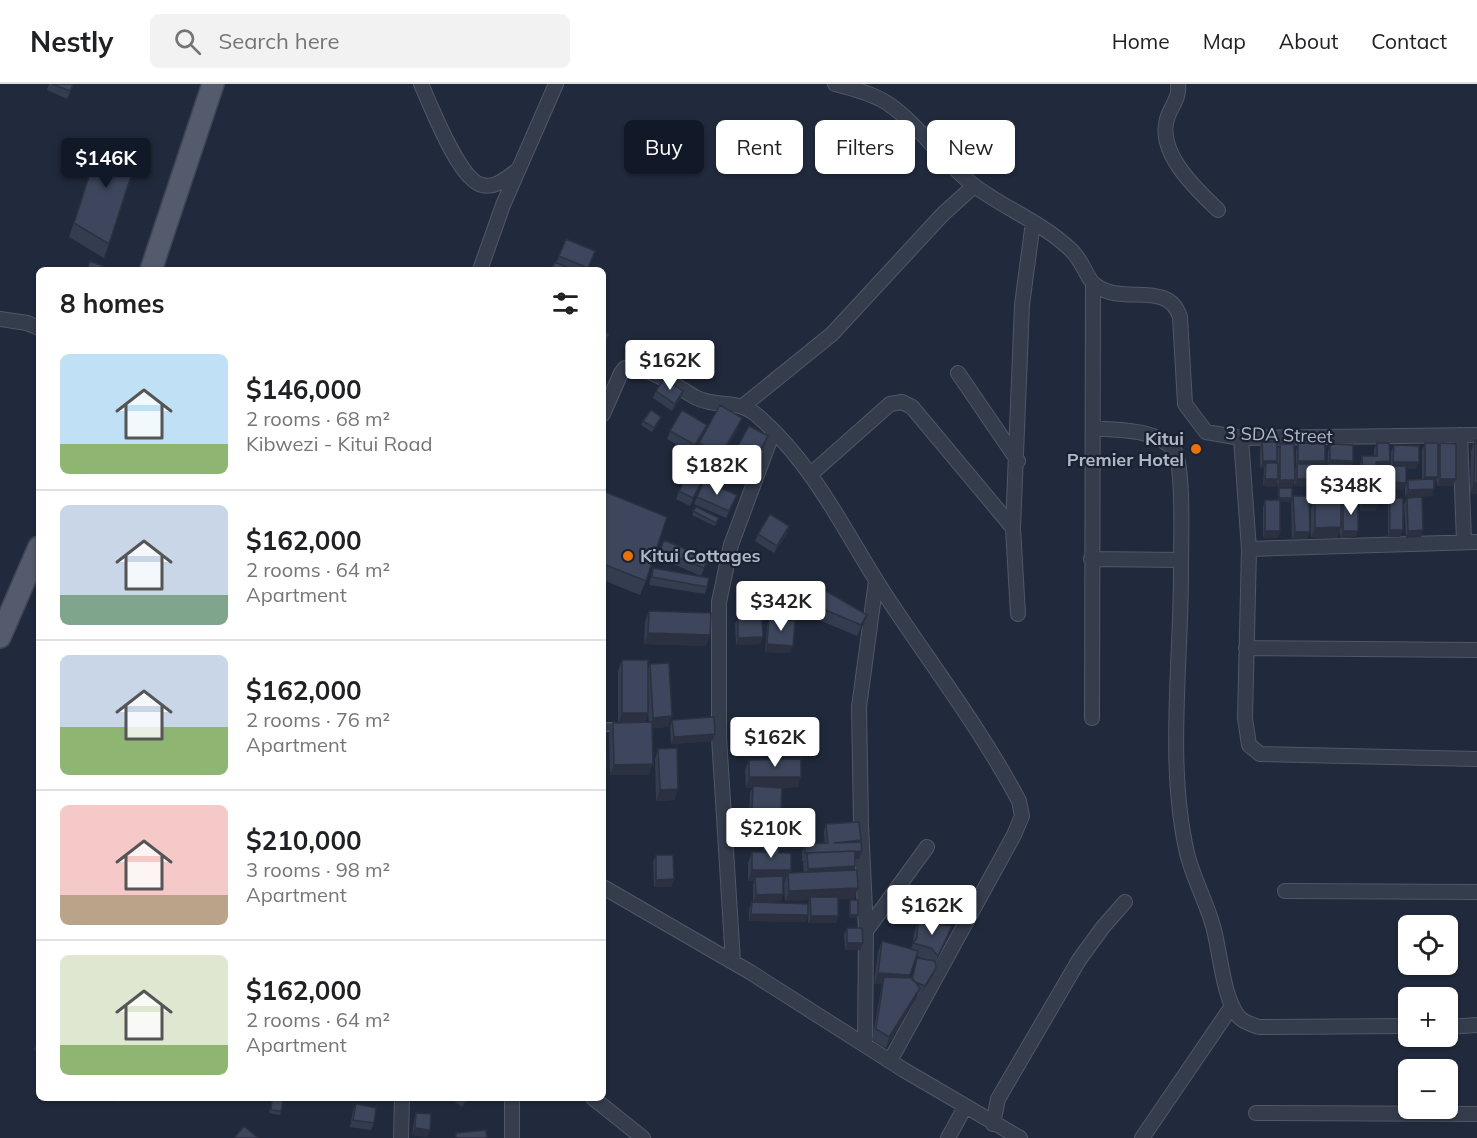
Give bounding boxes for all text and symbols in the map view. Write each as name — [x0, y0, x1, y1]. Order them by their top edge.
search box — [150, 14, 570, 68]
text: Nestly — [30, 24, 114, 59]
icon: search — [171, 25, 204, 58]
text: Search here — [219, 27, 339, 55]
text: Home — [1112, 28, 1170, 54]
text: Map — [1203, 28, 1246, 54]
text: About — [1279, 28, 1338, 54]
text: Contact — [1371, 28, 1447, 54]
chip: Buy — [624, 120, 704, 174]
chip: Rent — [716, 120, 803, 174]
chip: Filters — [815, 120, 915, 174]
chip: New — [927, 120, 1015, 174]
pin: $146K — [64, 138, 148, 189]
text: $146K — [75, 145, 137, 170]
text: 8 homes — [60, 287, 164, 320]
icon: filters — [549, 287, 582, 320]
pin: $162K — [628, 340, 712, 391]
text: $162K — [639, 347, 701, 372]
text: $146,000 — [246, 373, 362, 406]
icon: home — [108, 378, 180, 450]
text: 2 rooms · 68 m² — [246, 406, 390, 431]
street label: 3 SDA Street — [1225, 421, 1333, 448]
place label: Kitui Premier Hotel — [1067, 427, 1184, 471]
text: Kibwezi - Kitui Road — [246, 431, 433, 456]
marker: Kitui Premier Hotel — [1189, 442, 1203, 456]
pin: $182K — [675, 445, 759, 496]
text: $182K — [686, 452, 748, 477]
pin: $348K — [1309, 465, 1393, 516]
text: $348K — [1320, 472, 1382, 497]
text: $162,000 — [246, 524, 362, 557]
icon: home — [108, 529, 180, 601]
place label: Kitui Cottages — [640, 544, 761, 567]
marker: Kitui Cottages — [621, 549, 635, 563]
text: 2 rooms · 64 m² — [246, 557, 390, 582]
pin: $342K — [739, 581, 823, 632]
text: Apartment — [246, 582, 347, 607]
text: $342K — [750, 588, 812, 613]
text: $162,000 — [246, 674, 362, 707]
icon: home — [108, 679, 180, 751]
text: 2 rooms · 76 m² — [246, 707, 390, 732]
pin: $162K — [733, 717, 817, 768]
text: $162K — [744, 724, 806, 749]
text: Apartment — [246, 732, 347, 757]
pin: $210K — [729, 808, 813, 859]
text: $210K — [740, 815, 802, 840]
text: $210,000 — [246, 824, 362, 857]
icon: home — [108, 829, 180, 901]
text: 3 rooms · 98 m² — [246, 857, 390, 882]
text: Apartment — [246, 882, 347, 907]
pin: $162K — [890, 885, 974, 936]
text: $162K — [901, 892, 963, 917]
map controls — [1398, 915, 1458, 1119]
button: locate — [1398, 915, 1458, 975]
text: $162,000 — [246, 974, 362, 1007]
icon: home — [108, 979, 180, 1051]
button: + — [1398, 987, 1458, 1047]
text: 2 rooms · 64 m² — [246, 1007, 390, 1032]
text: Apartment — [246, 1032, 347, 1057]
button: − — [1398, 1059, 1458, 1119]

